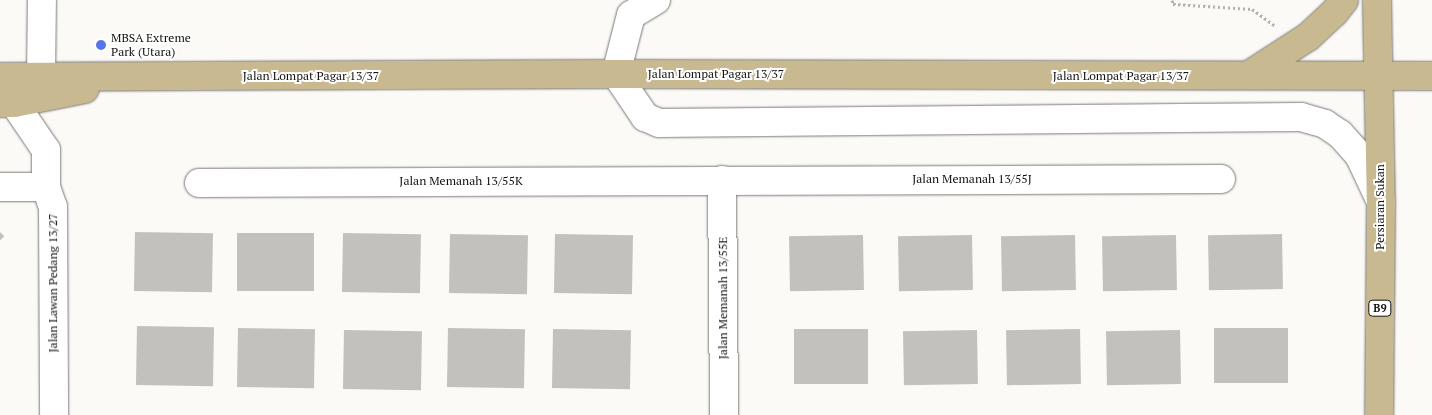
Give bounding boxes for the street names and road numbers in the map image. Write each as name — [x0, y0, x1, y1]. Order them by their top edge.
street label: Jalan Lompat Pagar 13/37 — [648, 67, 784, 81]
street label: Jalan Lompat Pagar 13/37 — [243, 69, 379, 83]
street label: Jalan Lompat Pagar 13/37 — [1053, 69, 1189, 83]
street label: Persiaran Sukan — [1373, 164, 1387, 250]
street label: Jalan Memanah 13/55J — [912, 172, 1032, 186]
street label: Jalan Memanah 13/55K — [399, 174, 523, 188]
street label: Jalan Lawan Pedang 13/27 — [46, 214, 60, 352]
street label: Jalan Memanah 13/55E — [716, 237, 730, 359]
road number: B9 — [1368, 300, 1392, 316]

